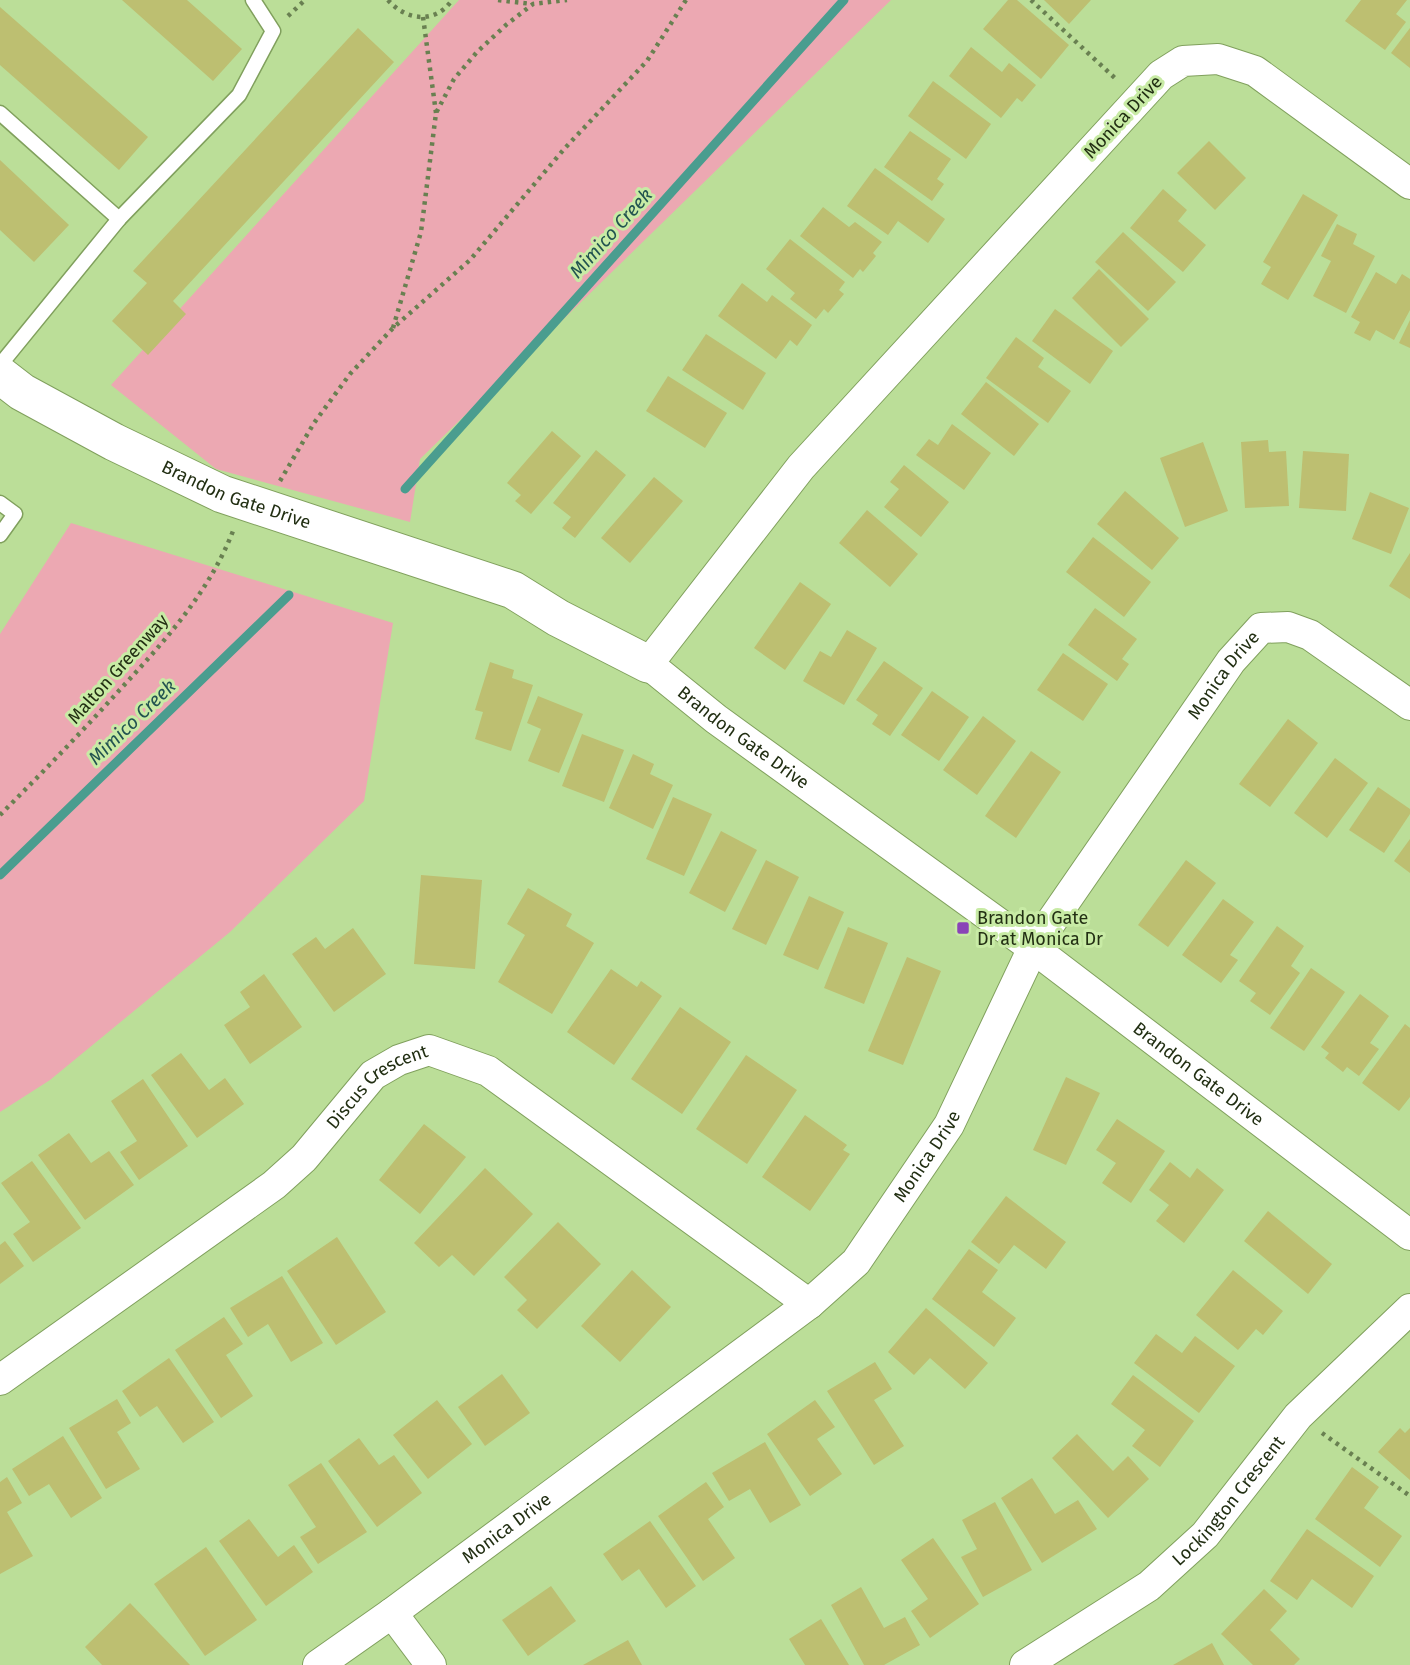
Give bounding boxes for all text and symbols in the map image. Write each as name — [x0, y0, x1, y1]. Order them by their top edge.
street label: Monica Drive — [1079, 71, 1167, 163]
water label: Mimico Creek — [565, 183, 657, 283]
street label: Brandon Gate Drive — [158, 456, 314, 534]
street label: Malton Greenway — [63, 610, 173, 728]
street label: Monica Drive — [1183, 626, 1264, 724]
water label: Mimico Creek — [83, 675, 181, 769]
street label: Brandon Gate Drive — [673, 681, 813, 794]
place label: Brandon Gate Dr at Monica Dr — [977, 907, 1103, 950]
marker: Brandon Gate Dr at Monica Dr — [955, 920, 971, 936]
street label: Brandon Gate Drive — [1129, 1017, 1268, 1131]
street label: Discus Crescent — [322, 1040, 431, 1134]
street label: Monica Drive — [889, 1107, 965, 1206]
street label: Lockington Crescent — [1168, 1431, 1290, 1570]
street label: Monica Drive — [458, 1488, 555, 1568]

